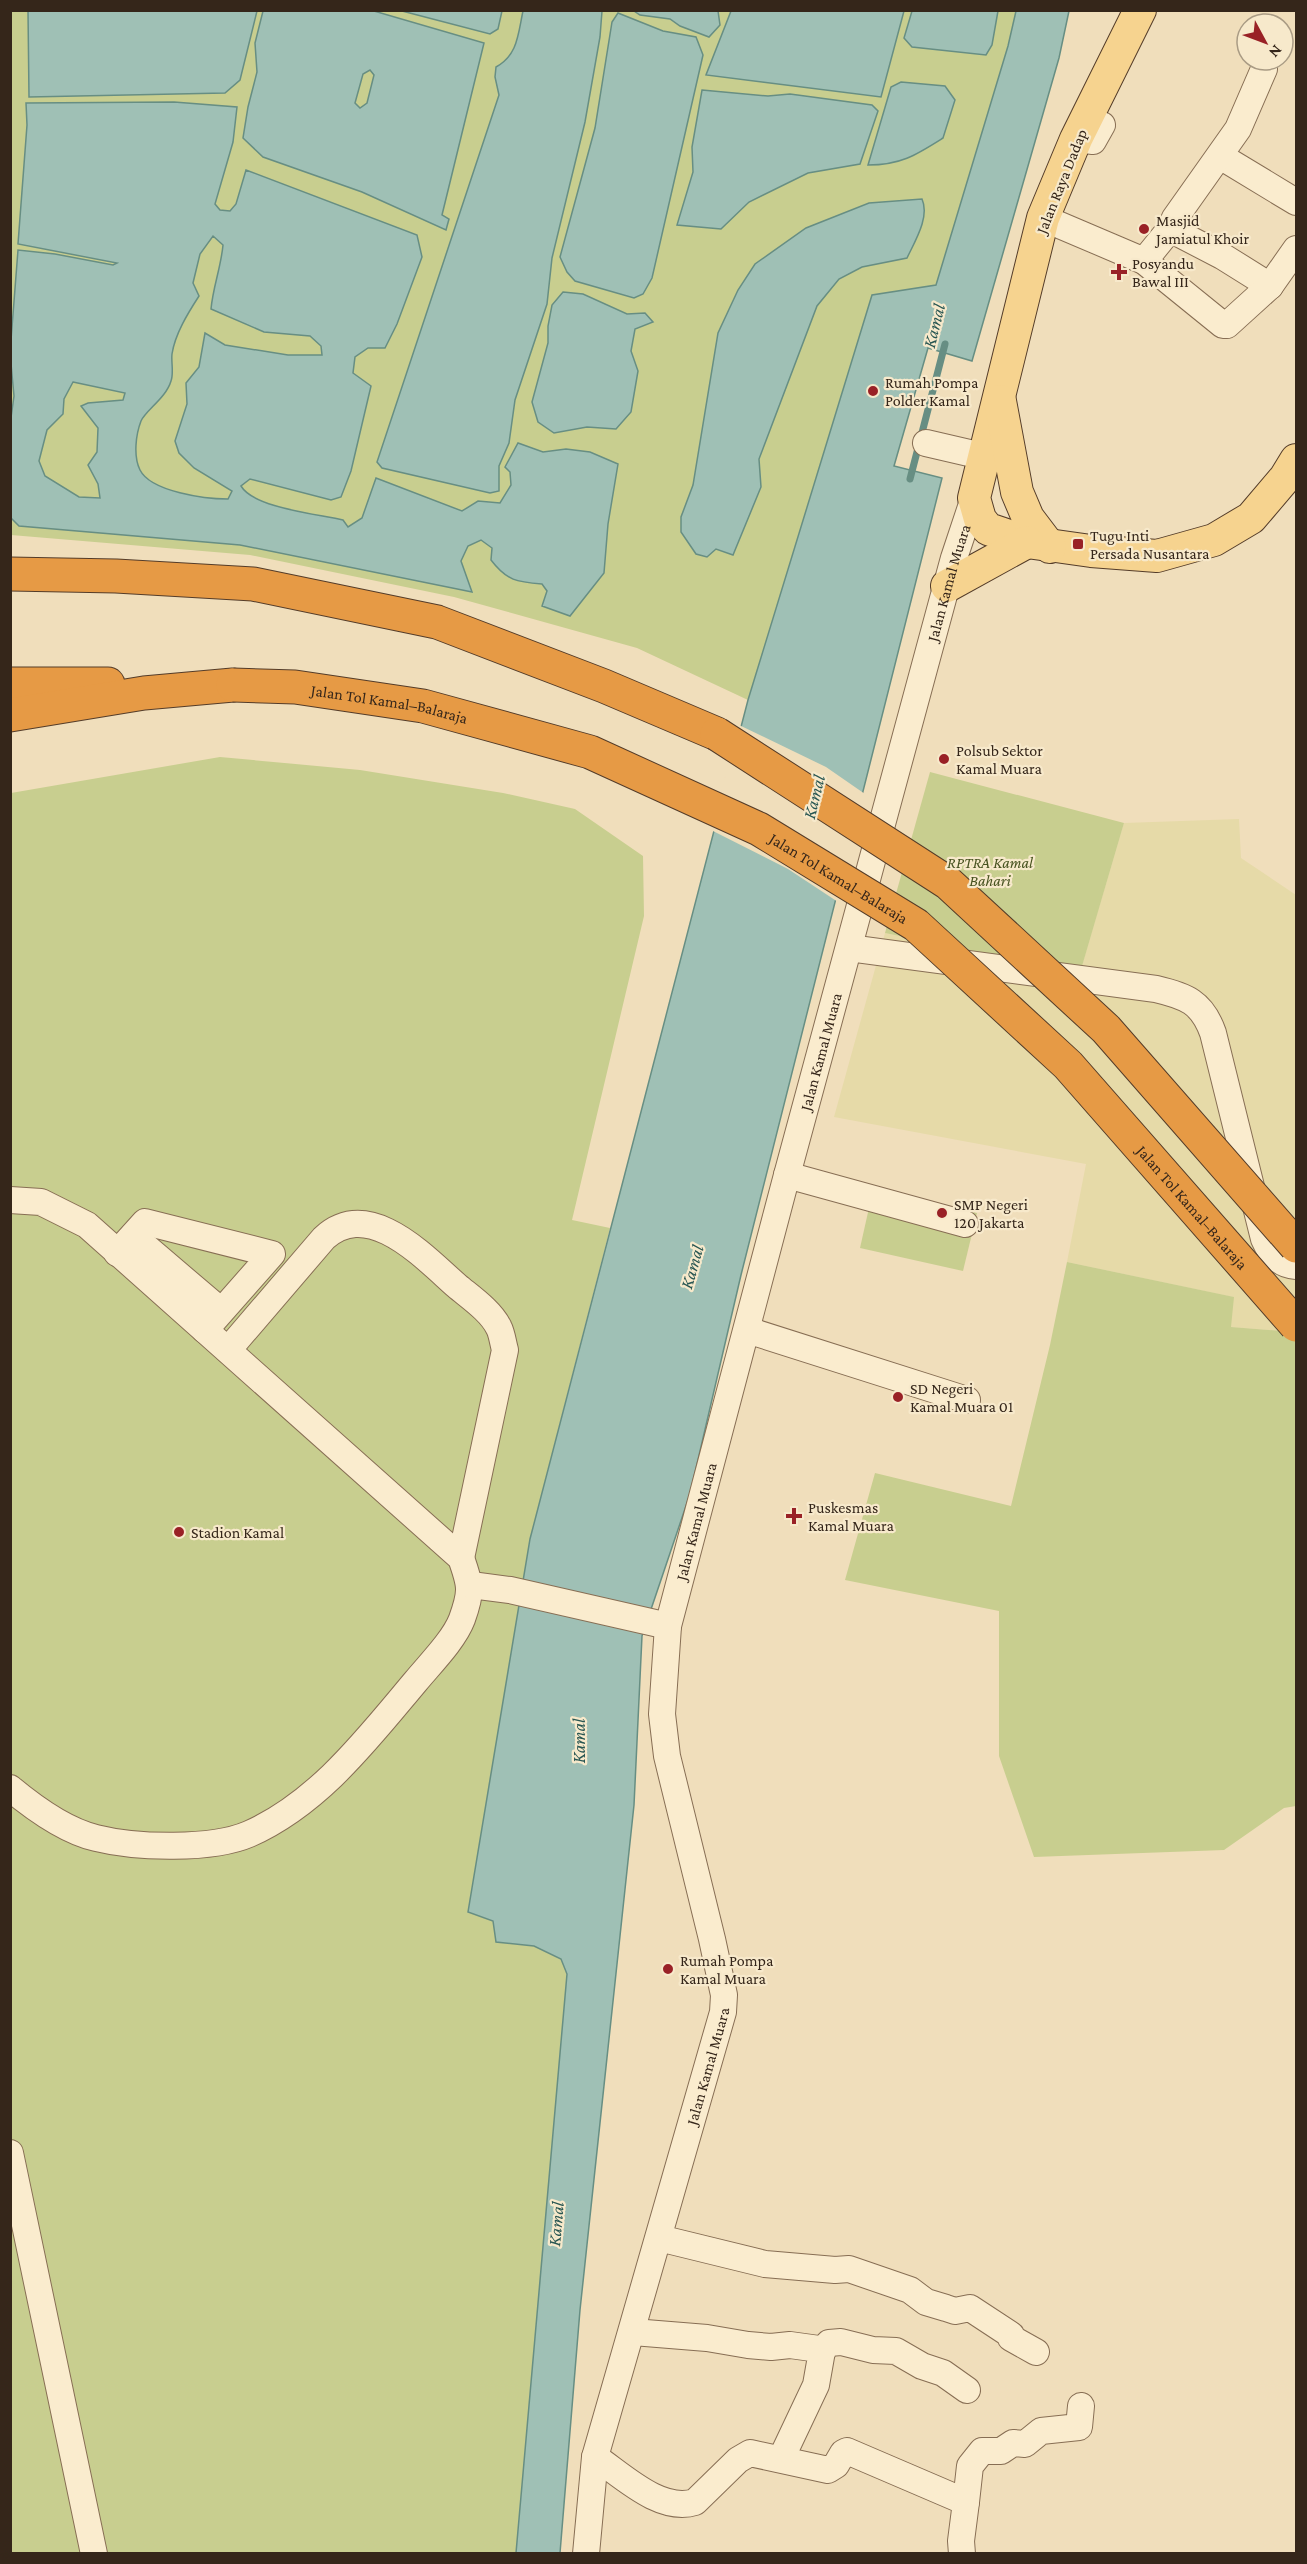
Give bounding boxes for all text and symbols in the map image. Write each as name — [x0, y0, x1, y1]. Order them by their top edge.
north arrow — [1235, 12, 1295, 72]
text: N — [1266, 42, 1286, 61]
street label: Jalan Raya Dadap — [1032, 126, 1091, 238]
place label: Masjid Jamiatul Khoir — [1154, 212, 1249, 248]
marker: Masjid Jamiatul Khoir — [1137, 222, 1151, 236]
place label: Posyandu Bawal III — [1132, 255, 1195, 290]
marker: Posyandu Bawal III — [1110, 263, 1128, 281]
water label: Kamal — [919, 301, 949, 350]
place label: Rumah Pompa Polder Kamal — [885, 374, 979, 409]
marker: Rumah Pompa Polder Kamal — [866, 384, 880, 398]
street label: Jalan Kamal Muara — [923, 521, 974, 646]
place label: Tugu Inti Persada Nusantara — [1090, 527, 1210, 562]
marker: Tugu Inti Persada Nusantara — [1071, 537, 1085, 551]
street label: Jalan Tol Kamal–Balaraja — [308, 681, 470, 727]
place label: Polsub Sektor Kamal Muara — [956, 742, 1043, 777]
marker: Polsub Sektor Kamal Muara — [937, 752, 951, 766]
water label: Kamal — [799, 772, 829, 821]
street label: Jalan Tol Kamal–Balaraja — [764, 828, 911, 927]
park label: RPTRA Kamal Bahari — [947, 854, 1034, 889]
street label: Jalan Kamal Muara — [796, 990, 845, 1115]
street label: Jalan Tol Kamal–Balaraja — [1131, 1140, 1251, 1273]
place label: SMP Negeri 120 Jakarta — [954, 1196, 1028, 1232]
marker: SMP Negeri 120 Jakarta — [935, 1206, 949, 1220]
water label: Kamal — [676, 1242, 708, 1291]
place label: SD Negeri Kamal Muara 01 — [910, 1380, 1013, 1415]
marker: SD Negeri Kamal Muara 01 — [891, 1390, 905, 1404]
street label: Jalan Kamal Muara — [672, 1460, 720, 1584]
place label: Puskesmas Kamal Muara — [808, 1499, 894, 1534]
marker: Puskesmas Kamal Muara — [785, 1507, 803, 1525]
place label: Stadion Kamal — [191, 1524, 284, 1541]
marker: Stadion Kamal — [172, 1525, 186, 1539]
water label: Kamal — [569, 1718, 589, 1763]
place label: Rumah Pompa Kamal Muara — [680, 1952, 774, 1987]
marker: Rumah Pompa Kamal Muara — [661, 1962, 675, 1976]
street label: Jalan Kamal Muara — [682, 2007, 732, 2129]
water label: Kamal — [544, 2200, 568, 2247]

